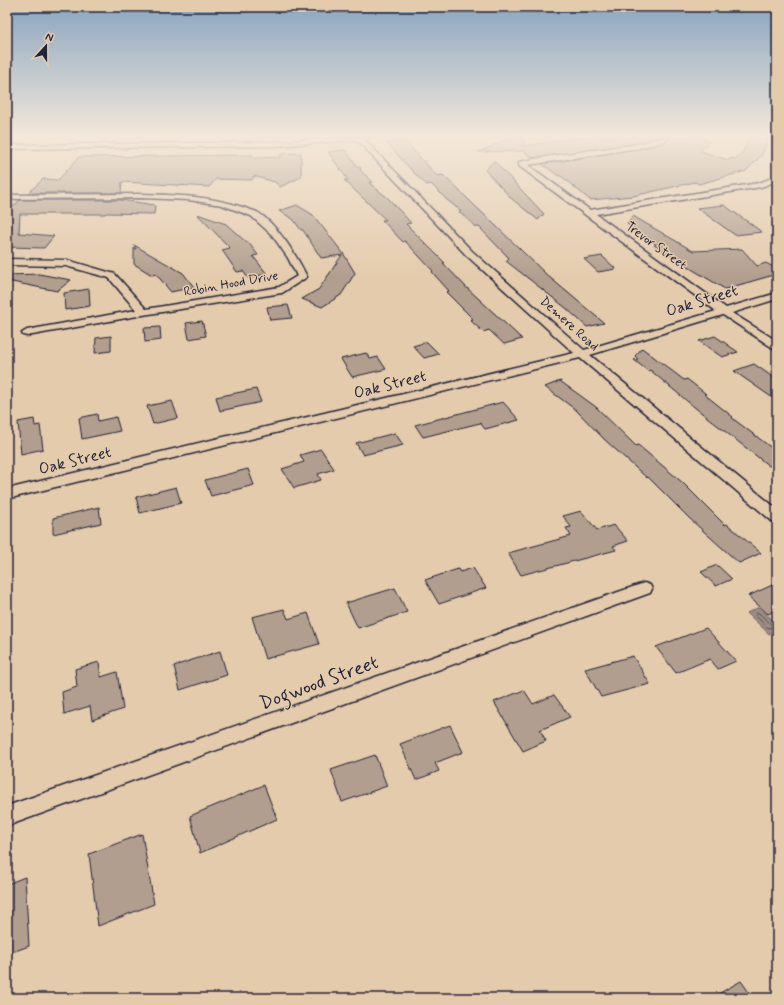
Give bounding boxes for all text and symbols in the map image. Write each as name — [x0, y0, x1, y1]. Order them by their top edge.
north arrow — [26, 26, 66, 66]
text: N — [43, 30, 55, 45]
street label: Trevor Street — [622, 218, 690, 274]
street label: Robin Hood Drive — [182, 267, 280, 301]
street label: Oak Street — [664, 280, 741, 322]
street label: Demere Road — [536, 293, 602, 355]
street label: Oak Street — [352, 366, 428, 404]
street label: Oak Street — [37, 442, 113, 480]
street label: Dogwood Street — [256, 650, 383, 719]

